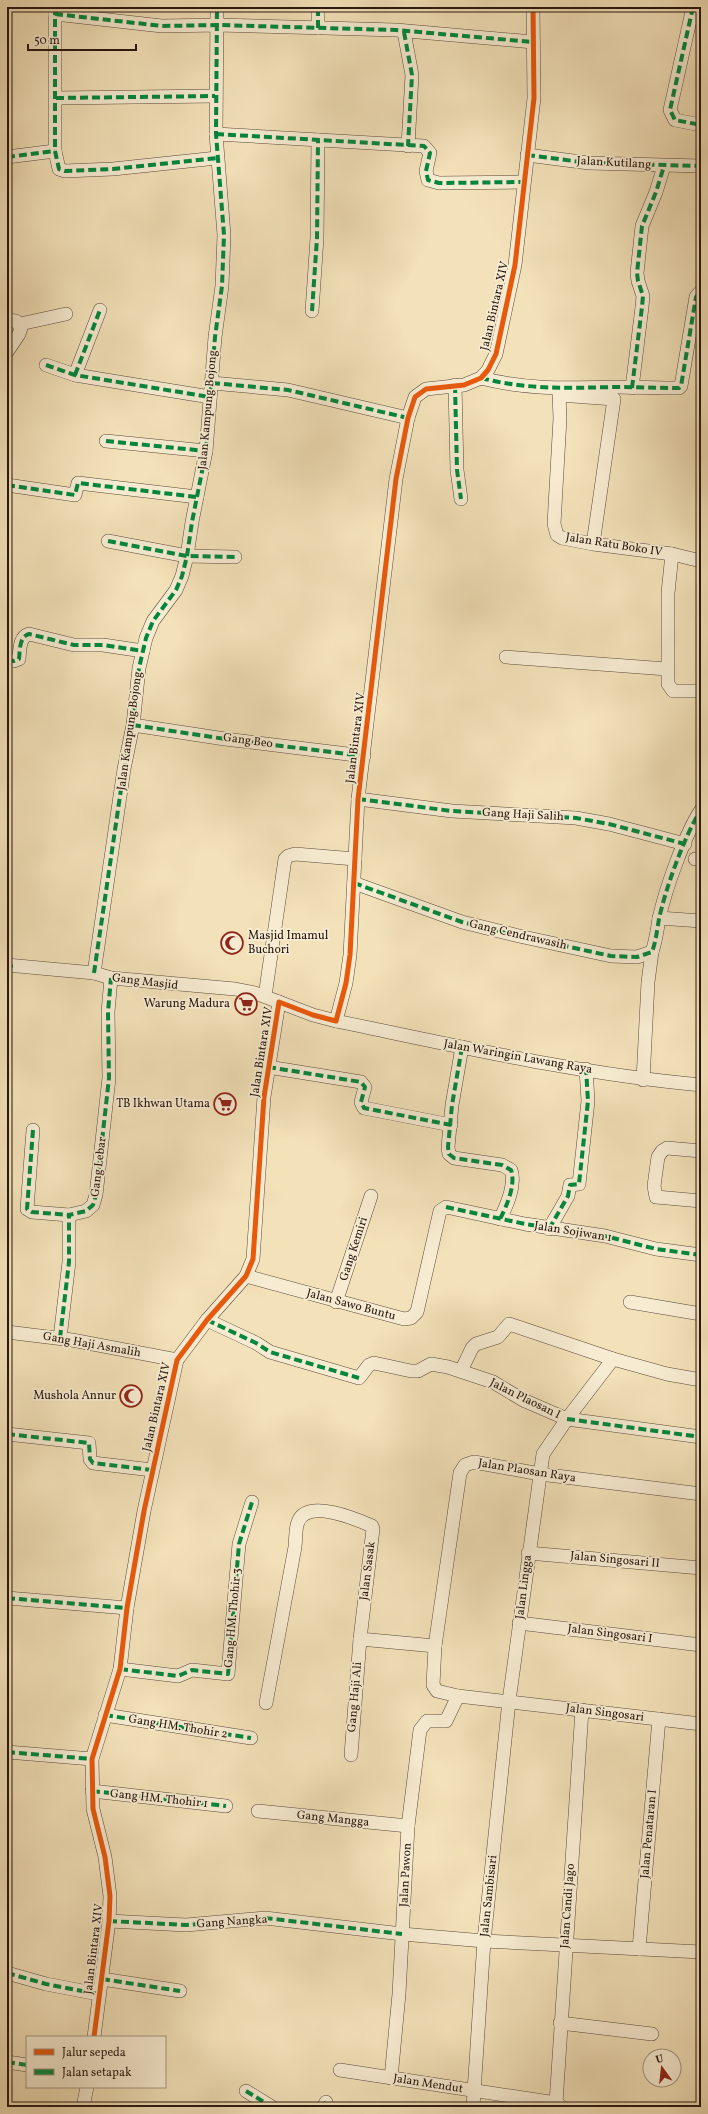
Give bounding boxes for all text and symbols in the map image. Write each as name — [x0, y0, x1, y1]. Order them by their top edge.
scale bar — [28, 26, 136, 52]
text: 50 m — [34, 33, 60, 49]
street label: Jalan Kutilang — [576, 153, 652, 173]
street label: Jalan Bintara XIV — [477, 260, 513, 352]
street label: Jalan Kampung Bojong — [195, 349, 221, 471]
street label: Jalan Ratu Boko IV — [564, 529, 664, 561]
street label: Jalan Kampung Bojong — [114, 670, 146, 792]
street label: Jalan Bintara XIV — [342, 692, 370, 784]
street label: Gang Beo — [222, 730, 274, 752]
street label: Gang Haji Salih — [482, 805, 564, 825]
street label: Gang Cendrawasih — [468, 916, 568, 954]
place label: Masjid Imamul Buchori — [248, 928, 329, 958]
mosque icon: Masjid Imamul Buchori — [219, 930, 245, 956]
street label: Gang Masjid — [111, 970, 179, 994]
supermarket icon: Warung Madura — [233, 991, 259, 1017]
place label: Warung Madura — [144, 996, 230, 1012]
street label: Jalan Bintara XIV — [247, 1006, 277, 1098]
street label: Jalan Waringin Lawang Raya — [442, 1036, 594, 1078]
supermarket icon: TB Ikhwan Utama — [212, 1091, 238, 1117]
place label: TB Ikhwan Utama — [116, 1096, 210, 1112]
street label: Gang Lebar — [87, 1136, 111, 1198]
street label: Gang Kemiri — [336, 1214, 372, 1283]
street label: Jalan Sojiwan 1 — [533, 1218, 613, 1246]
street label: Jalan Sawo Buntu — [305, 1285, 398, 1325]
street label: Gang Haji Asmalih — [42, 1328, 142, 1362]
street label: Jalan Bintara XIV — [139, 1361, 175, 1453]
street label: Jalan Plaosan I — [487, 1375, 563, 1423]
mosque icon: Mushola Annur — [118, 1383, 144, 1409]
place label: Mushola Annur — [33, 1388, 116, 1404]
street label: Jalan Plaosan Raya — [477, 1455, 577, 1487]
street label: Jalan Sasak — [356, 1540, 380, 1601]
street label: Jalan Singosari II — [570, 1548, 660, 1572]
street label: Jalan Lingga — [512, 1554, 536, 1620]
street label: Gang HM. Thohir 3 — [221, 1567, 245, 1669]
street label: Jalan Singosari I — [567, 1621, 653, 1647]
street label: Gang Haji Ali — [344, 1661, 366, 1733]
street label: Jalan Singosari — [565, 1700, 645, 1726]
street label: Gang HM. Thohir 2 — [127, 1711, 229, 1743]
street label: Gang HM. Thohir 1 — [109, 1786, 209, 1812]
street label: Jalan Penataran I — [637, 1789, 661, 1879]
street label: Gang Mangga — [296, 1807, 370, 1831]
street label: Jalan Pawon — [396, 1842, 416, 1908]
street label: Jalan Sambisari — [477, 1854, 501, 1938]
street label: Jalan Candi Jago — [557, 1863, 579, 1949]
street label: Jalan Bintara XIV — [80, 1903, 108, 1995]
street label: Gang Nangka — [196, 1912, 268, 1932]
legend — [26, 2036, 166, 2088]
text: Jalur sepeda — [62, 2045, 126, 2061]
north arrow — [642, 2048, 682, 2088]
text: U — [654, 2051, 666, 2068]
text: Jalan setapak — [62, 2065, 132, 2081]
street label: Jalan Mendut — [392, 2071, 464, 2097]

